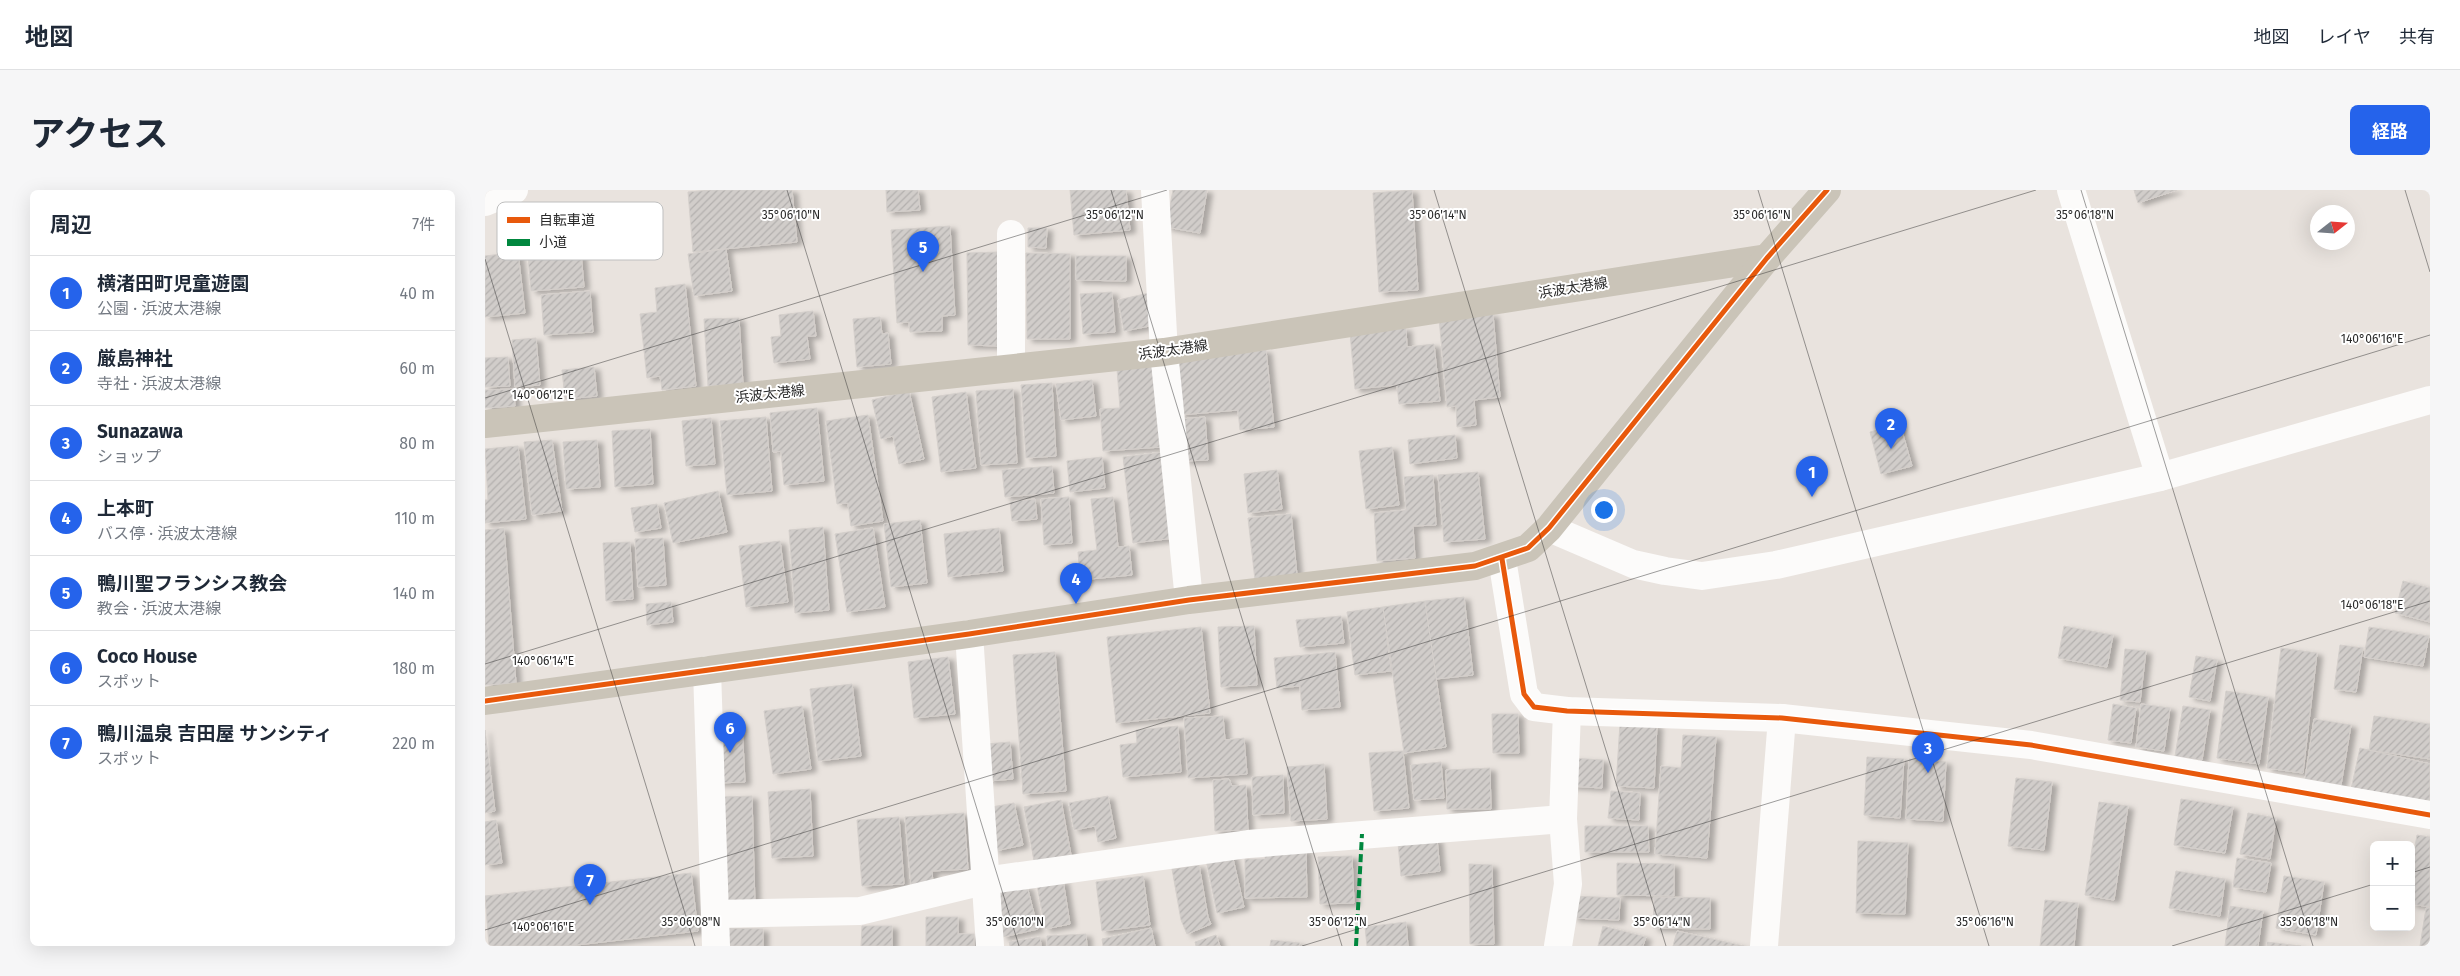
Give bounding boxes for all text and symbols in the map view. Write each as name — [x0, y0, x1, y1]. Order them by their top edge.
text: 地図 — [25, 23, 73, 51]
text: 地図 — [2254, 26, 2290, 48]
text: レイヤ — [2318, 26, 2371, 48]
text: 共有 — [2399, 26, 2435, 48]
button: 経路 — [2350, 105, 2430, 155]
text: アクセス — [30, 113, 168, 155]
legend — [497, 202, 663, 260]
north arrow — [2310, 205, 2355, 250]
text: 35°06'10"N — [762, 208, 820, 222]
text: 35°06'12"N — [1086, 208, 1144, 222]
text: 35°06'14"N — [1409, 208, 1467, 222]
text: 35°06'16"N — [1733, 208, 1791, 222]
text: 35°06'18"N — [2056, 208, 2114, 222]
text: 周辺 — [50, 212, 92, 238]
text: 自転車道 — [539, 212, 595, 229]
text: 7件 — [412, 215, 435, 234]
pin: 5 — [907, 231, 939, 272]
text: 小道 — [539, 234, 567, 251]
text: 横渚田町児童遊園 — [97, 272, 249, 295]
street label: 浜波太港線 — [1537, 274, 1609, 302]
text: 1 — [62, 284, 70, 303]
text: 40 m — [400, 284, 435, 303]
text: 公園 · 浜波太港線 — [97, 299, 221, 318]
text: 140°06'16"E — [2341, 332, 2403, 346]
street label: 浜波太港線 — [1137, 337, 1209, 363]
text: 厳島神社 — [97, 347, 173, 370]
text: 2 — [62, 359, 70, 378]
text: 60 m — [400, 359, 435, 378]
text: 寺社 · 浜波太港線 — [97, 374, 221, 393]
street label: 浜波太港線 — [734, 382, 806, 406]
text: 140°06'12"E — [512, 388, 574, 402]
pin: 2 — [1875, 408, 1907, 449]
text: Sunazawa — [97, 420, 183, 443]
text: 3 — [62, 434, 70, 453]
text: 80 m — [399, 434, 435, 453]
text: ショップ — [97, 447, 161, 466]
pin: 1 — [1796, 456, 1828, 497]
text: 上本町 — [97, 497, 154, 520]
your location — [1591, 497, 1617, 523]
text: 4 — [61, 509, 71, 528]
text: 110 m — [394, 509, 435, 528]
text: バス停 · 浜波太港線 — [97, 524, 237, 543]
pin: 4 — [1060, 563, 1092, 604]
text: 鴨川聖フランシス教会 — [97, 572, 287, 595]
text: 5 — [62, 584, 70, 603]
text: 140 m — [393, 584, 435, 603]
text: 140°06'18"E — [2341, 598, 2403, 612]
text: 教会 · 浜波太港線 — [97, 599, 221, 618]
text: Coco House — [97, 645, 197, 668]
text: 140°06'14"E — [512, 654, 574, 668]
text: 6 — [61, 659, 71, 678]
text: 180 m — [392, 659, 435, 678]
text: スポット — [97, 672, 161, 691]
pin: 6 — [714, 712, 746, 753]
text: 鴨川温泉 吉田屋 サンシティ — [97, 722, 333, 745]
pin: 3 — [1912, 732, 1944, 773]
text: 7 — [62, 734, 70, 753]
text: 220 m — [392, 734, 435, 753]
text: スポット — [97, 749, 161, 768]
map controls — [2370, 841, 2415, 931]
button: + — [2370, 841, 2415, 886]
pin: 7 — [574, 864, 606, 905]
button: − — [2370, 886, 2415, 931]
text: 35°06'08"N — [661, 915, 721, 929]
text: 35°06'10"N — [986, 915, 1044, 929]
text: 35°06'12"N — [1309, 915, 1367, 929]
text: 35°06'14"N — [1633, 915, 1691, 929]
text: 35°06'16"N — [1956, 915, 2014, 929]
text: 35°06'18"N — [2280, 915, 2338, 929]
text: 140°06'16"E — [512, 920, 574, 934]

